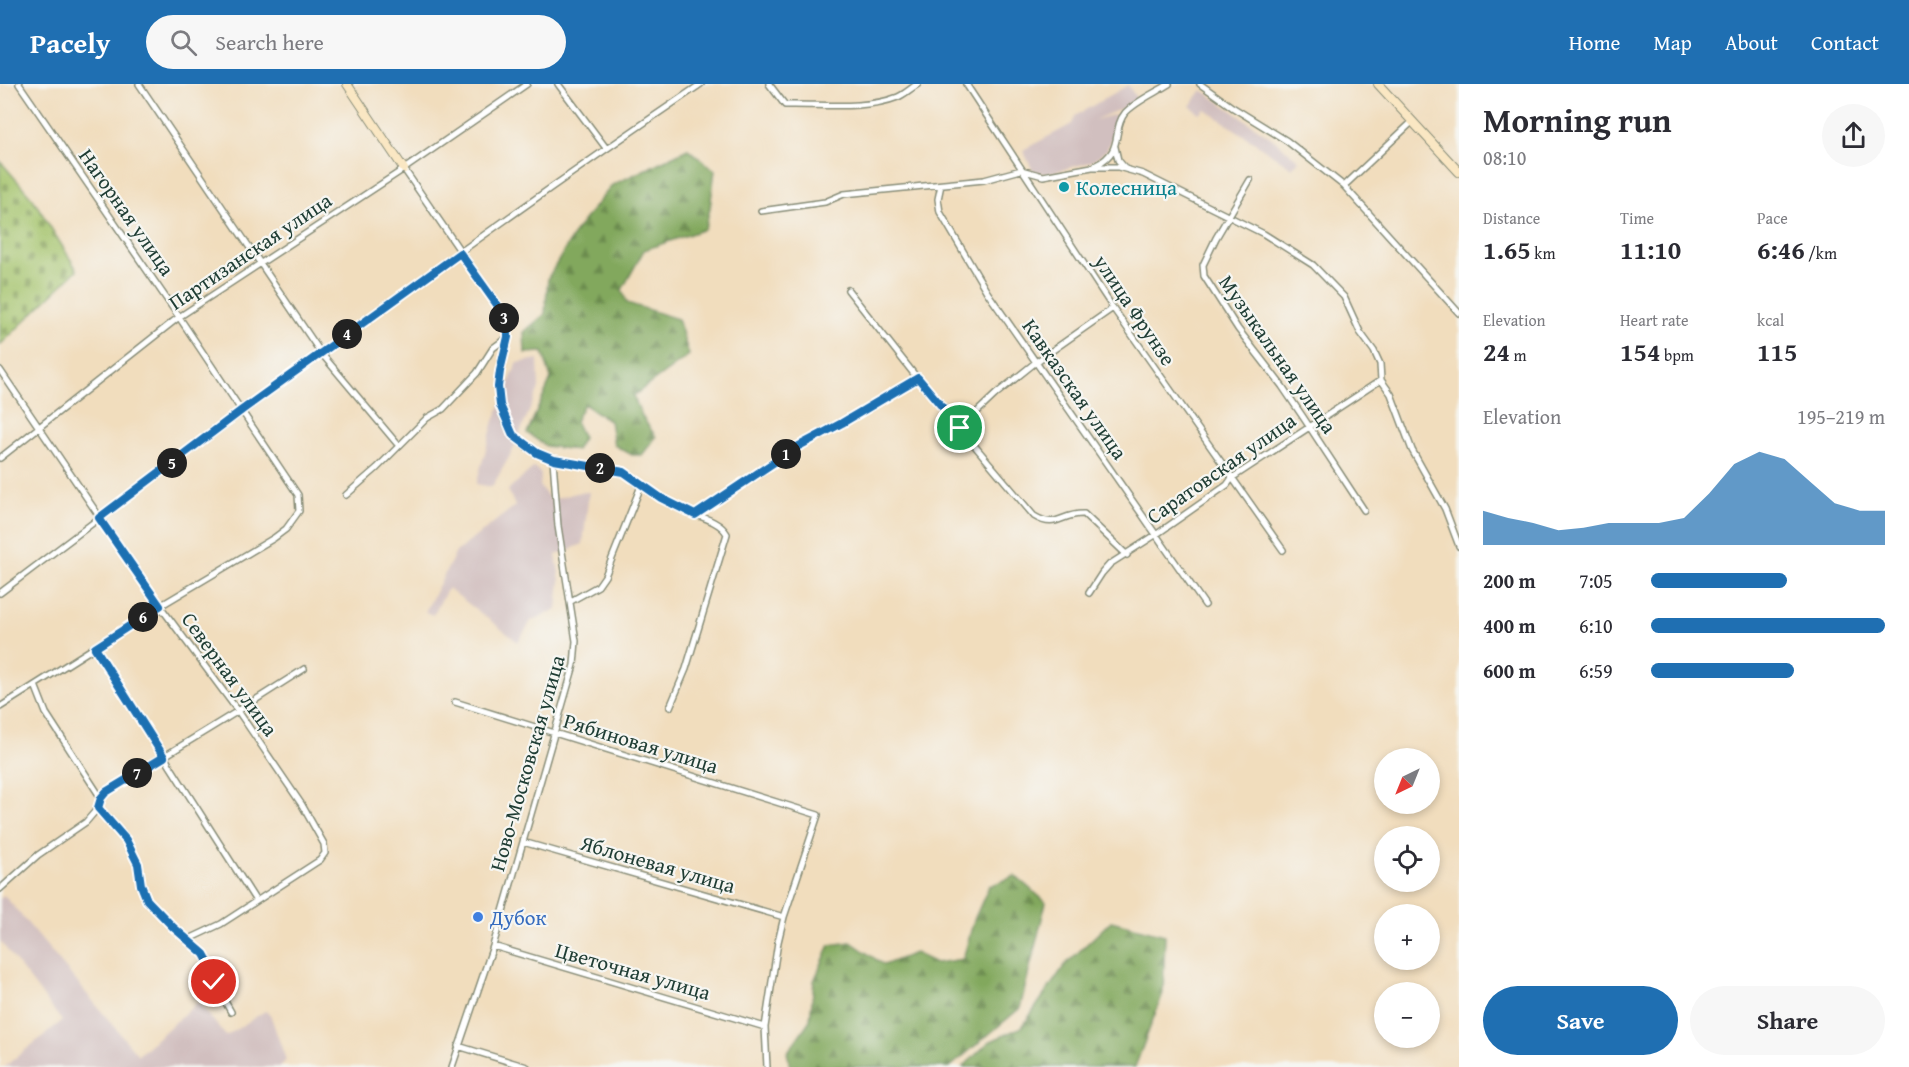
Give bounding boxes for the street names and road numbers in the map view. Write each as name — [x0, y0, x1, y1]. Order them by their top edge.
street label: Нагорная улица — [72, 142, 182, 282]
street label: Партизанская улица — [162, 185, 338, 317]
street label: улица Фрунзе — [1086, 247, 1184, 372]
street label: Музыкальная улица — [1212, 268, 1344, 440]
street label: Кавказская улица — [1015, 312, 1135, 466]
street label: Саратовская улица — [1140, 405, 1302, 531]
street label: Северная улица — [174, 605, 286, 743]
street label: Ново-Московская улица — [481, 651, 573, 875]
street label: Рябиновая улица — [560, 705, 722, 781]
street label: Яблоневая улица — [576, 827, 739, 901]
street label: Цветочная улица — [552, 934, 714, 1008]

